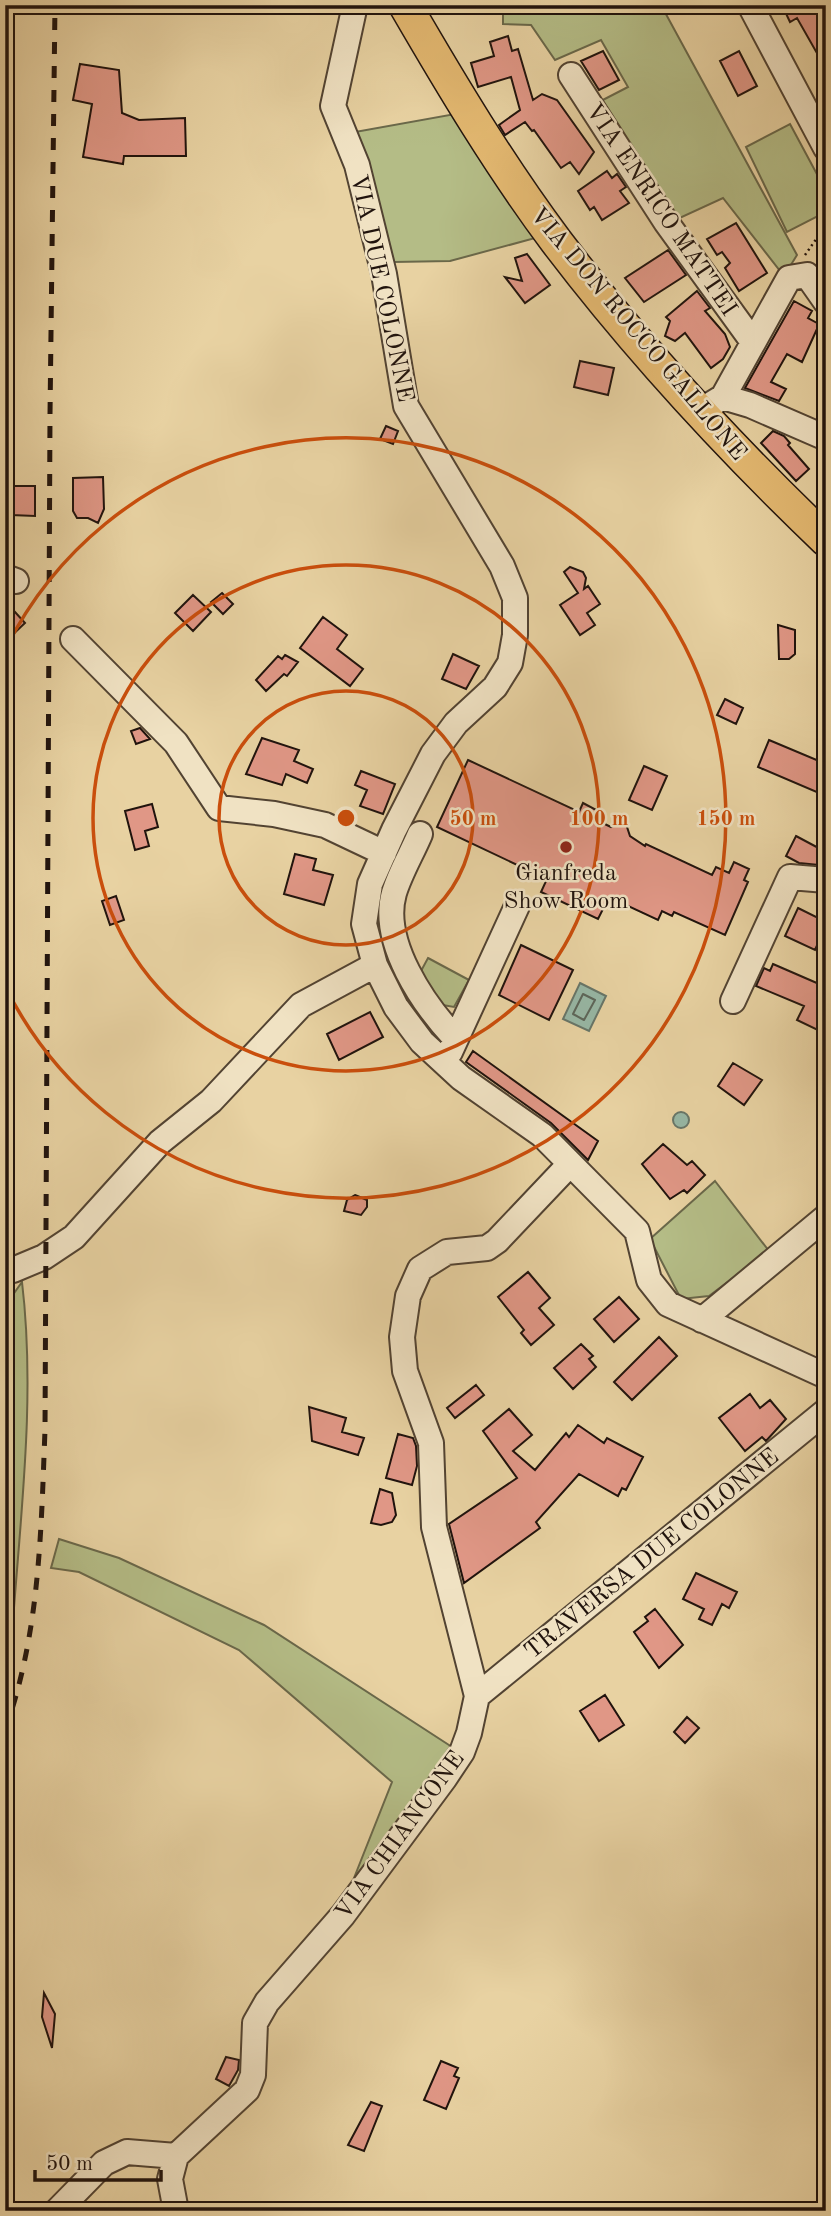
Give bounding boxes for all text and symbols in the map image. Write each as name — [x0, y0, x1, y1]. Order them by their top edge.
street label: VIA ENRICO MATTEI — [580, 99, 740, 321]
street label: VIA DUE COLONNE — [345, 172, 417, 404]
street label: VIA DON ROCCO GALLONE — [525, 203, 750, 465]
centre of rings — [334, 806, 358, 830]
text: 50 m — [449, 809, 497, 830]
text: 100 m — [569, 809, 629, 830]
text: 150 m — [696, 809, 756, 830]
marker: Gianfreda Show Room — [558, 839, 574, 855]
place label: Gianfreda Show Room — [504, 862, 628, 914]
street label: TRAVERSA DUE COLONNE — [521, 1445, 784, 1664]
street label: VIA CHIANCONE — [331, 1747, 470, 1925]
scale bar — [35, 2139, 161, 2183]
text: 50 m — [46, 2154, 93, 2175]

